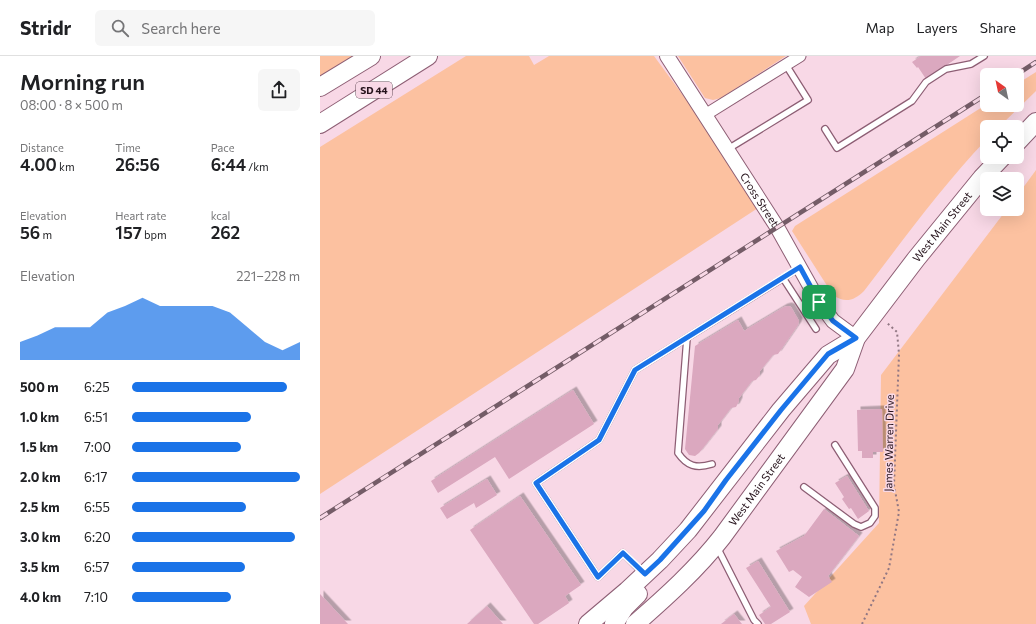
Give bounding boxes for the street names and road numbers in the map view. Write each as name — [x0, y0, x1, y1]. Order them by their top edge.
road number: SD 44 — [356, 82, 392, 98]
street label: Cross Street — [738, 170, 782, 229]
street label: West Main Street — [909, 189, 974, 264]
street label: James Warren Drive — [881, 394, 897, 492]
street label: West Main Street — [726, 450, 787, 528]

